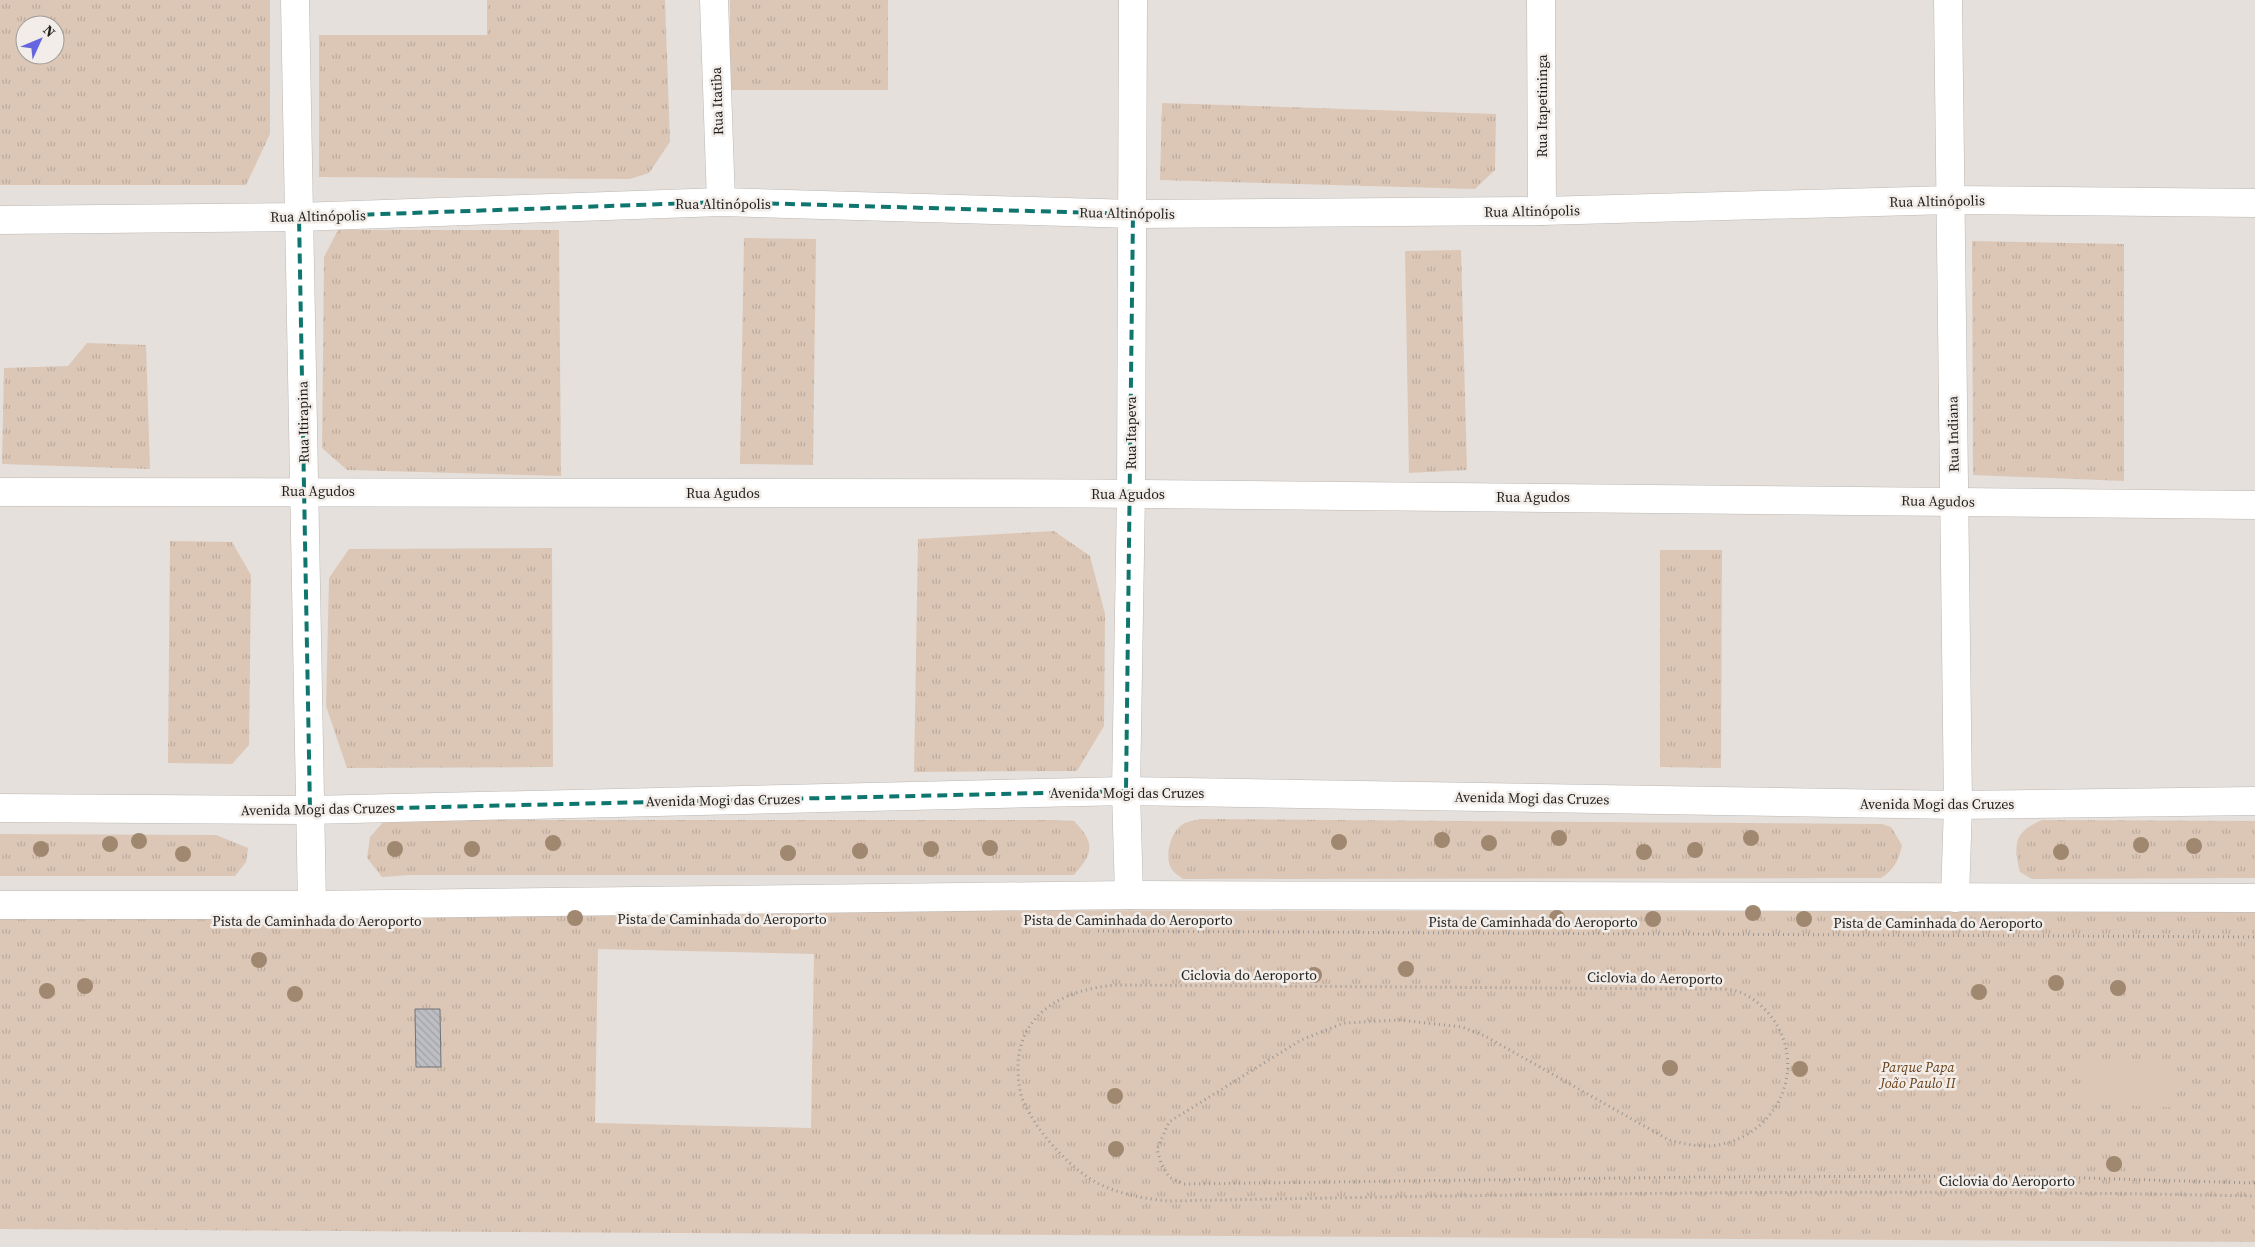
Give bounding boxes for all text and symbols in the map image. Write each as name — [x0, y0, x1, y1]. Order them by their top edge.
north arrow — [15, 15, 65, 65]
text: N — [39, 20, 60, 42]
street label: Rua Itapetininga — [1532, 54, 1552, 158]
street label: Rua Itatiba — [706, 66, 728, 135]
street label: Rua Altinópolis — [1889, 190, 1985, 212]
street label: Rua Altinópolis — [675, 194, 771, 214]
street label: Rua Altinópolis — [1484, 200, 1580, 222]
street label: Rua Altinópolis — [1079, 202, 1175, 224]
street label: Rua Altinópolis — [270, 205, 366, 227]
street label: Rua Itirapina — [292, 380, 314, 463]
street label: Rua Indiana — [1942, 395, 1964, 472]
street label: Rua Itapeva — [1121, 396, 1141, 470]
street label: Rua Agudos — [281, 481, 355, 501]
street label: Rua Agudos — [686, 483, 760, 503]
street label: Rua Agudos — [1091, 484, 1165, 504]
street label: Rua Agudos — [1496, 487, 1570, 507]
street label: Rua Agudos — [1901, 490, 1975, 512]
street label: Avenida Mogi das Cruzes — [1050, 783, 1204, 803]
street label: Avenida Mogi das Cruzes — [1454, 787, 1610, 809]
street label: Avenida Mogi das Cruzes — [645, 789, 801, 811]
street label: Avenida Mogi das Cruzes — [1860, 794, 2014, 814]
street label: Avenida Mogi das Cruzes — [240, 798, 396, 820]
street label: Pista de Caminhada do Aeroporto — [617, 909, 827, 929]
street label: Pista de Caminhada do Aeroporto — [1023, 910, 1233, 930]
street label: Pista de Caminhada do Aeroporto — [212, 911, 422, 931]
street label: Pista de Caminhada do Aeroporto — [1428, 912, 1638, 932]
street label: Pista de Caminhada do Aeroporto — [1833, 913, 2043, 933]
street label: Ciclovia do Aeroporto — [1181, 965, 1317, 985]
street label: Ciclovia do Aeroporto — [1587, 967, 1723, 989]
park label: Parque Papa João Paulo II — [1878, 1057, 1957, 1093]
street label: Ciclovia do Aeroporto — [1939, 1171, 2075, 1191]

